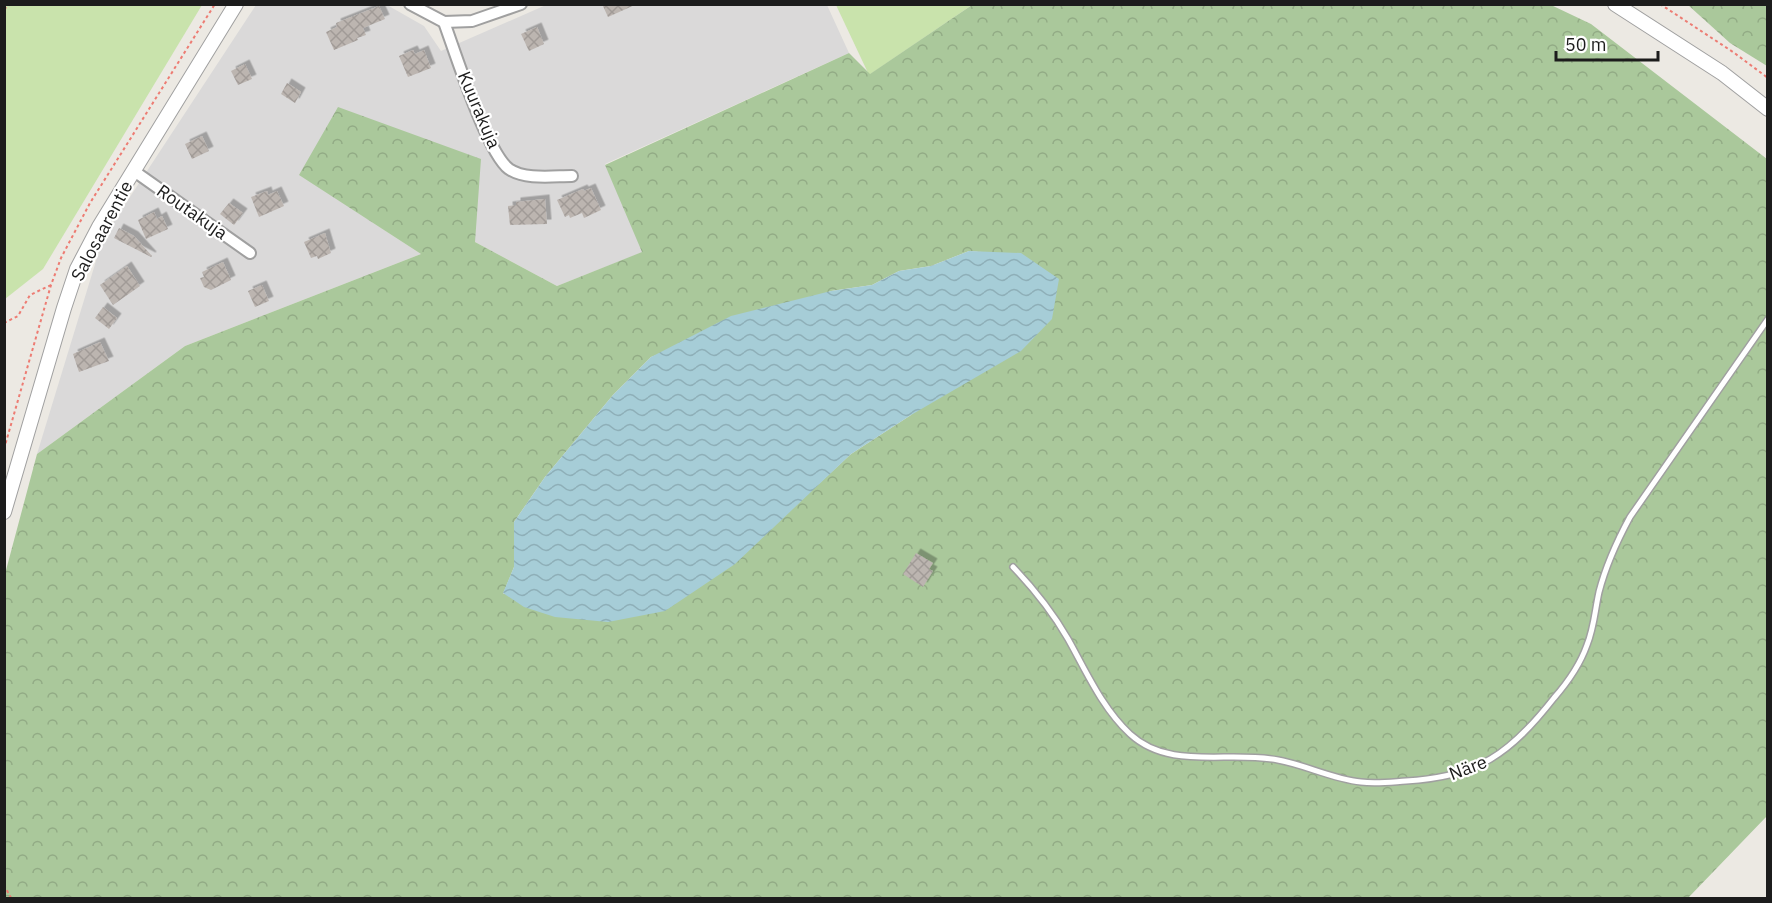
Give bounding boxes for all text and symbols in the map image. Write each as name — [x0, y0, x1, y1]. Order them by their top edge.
scale bar — [1556, 24, 1658, 62]
text: 50 m — [1565, 33, 1607, 56]
street label: Kuurakuja — [453, 68, 506, 152]
street label: Salosaarentie — [65, 177, 138, 285]
street label: Routakuja — [152, 179, 232, 244]
street label: Näre — [1446, 750, 1490, 785]

